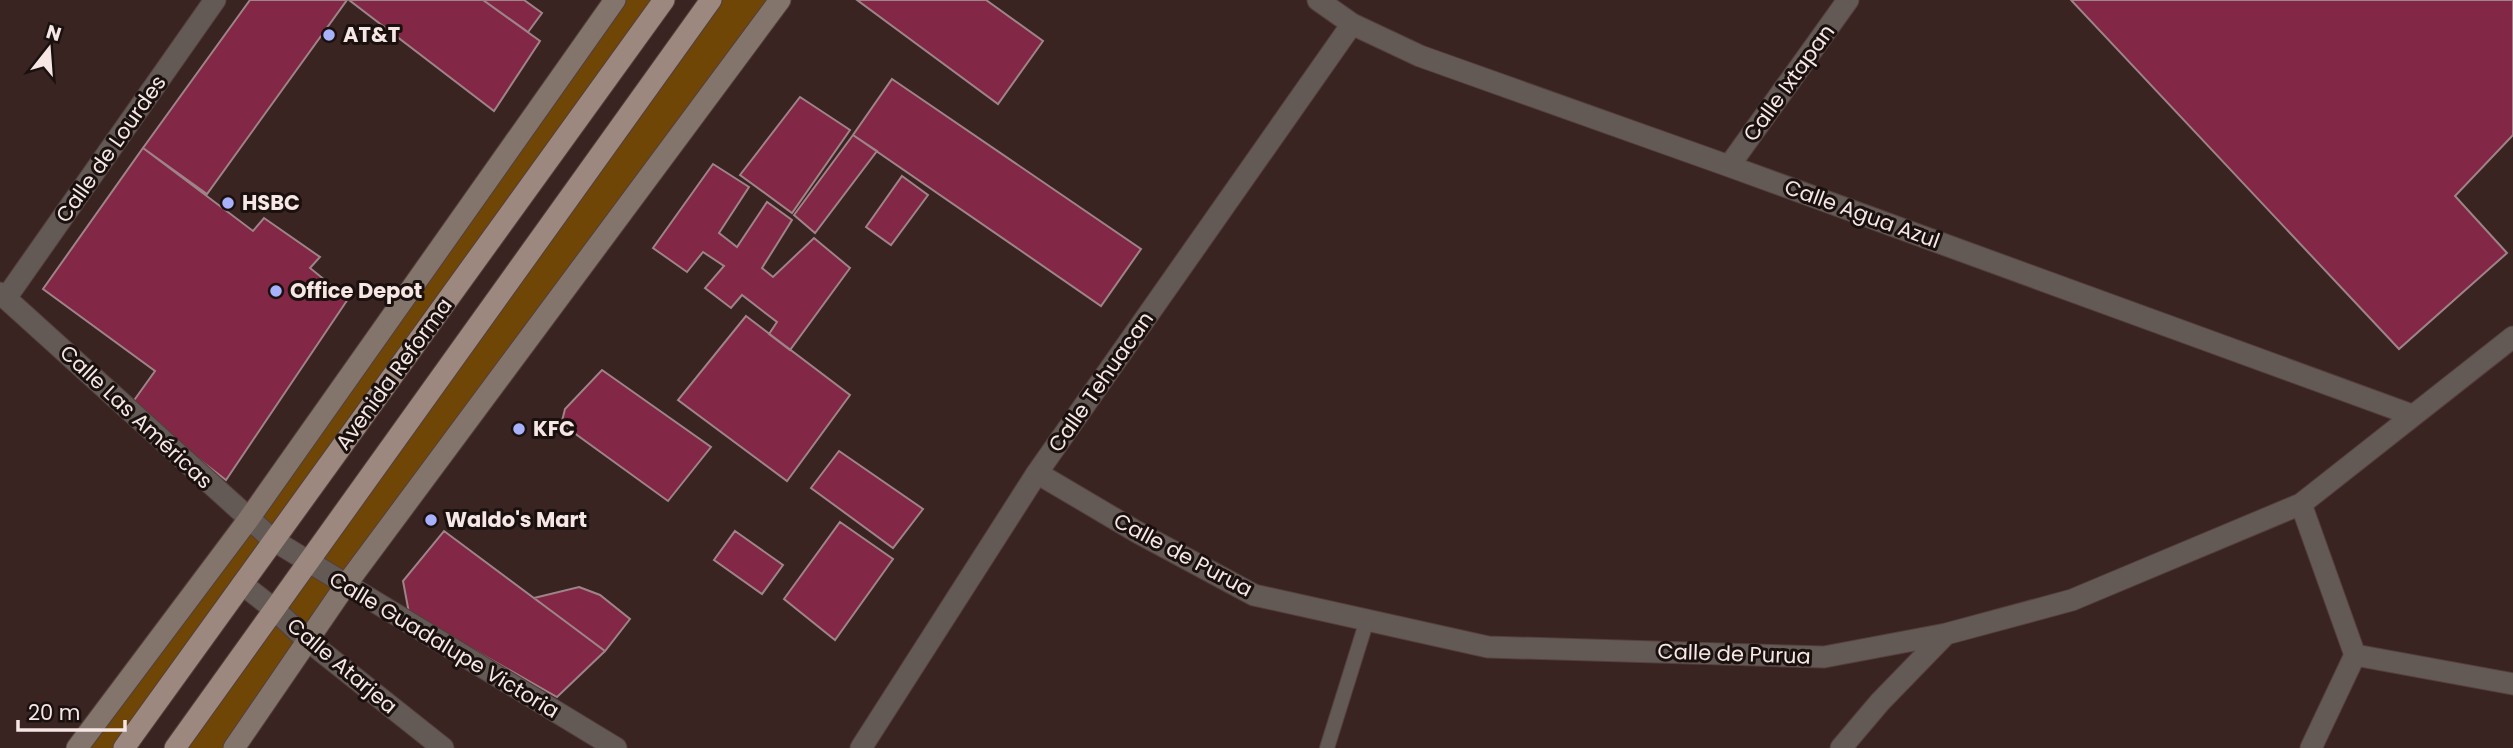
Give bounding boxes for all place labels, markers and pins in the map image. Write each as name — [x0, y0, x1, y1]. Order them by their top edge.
place label: AT&T — [343, 20, 400, 49]
marker: AT&T — [321, 27, 337, 43]
place label: HSBC — [242, 188, 300, 217]
marker: HSBC — [220, 195, 236, 211]
place label: Office Depot — [290, 276, 422, 305]
marker: Office Depot — [268, 283, 284, 299]
place label: KFC — [533, 414, 575, 443]
marker: KFC — [511, 421, 527, 437]
place label: Waldo's Mart — [445, 505, 587, 534]
marker: Waldo's Mart — [423, 512, 439, 528]

